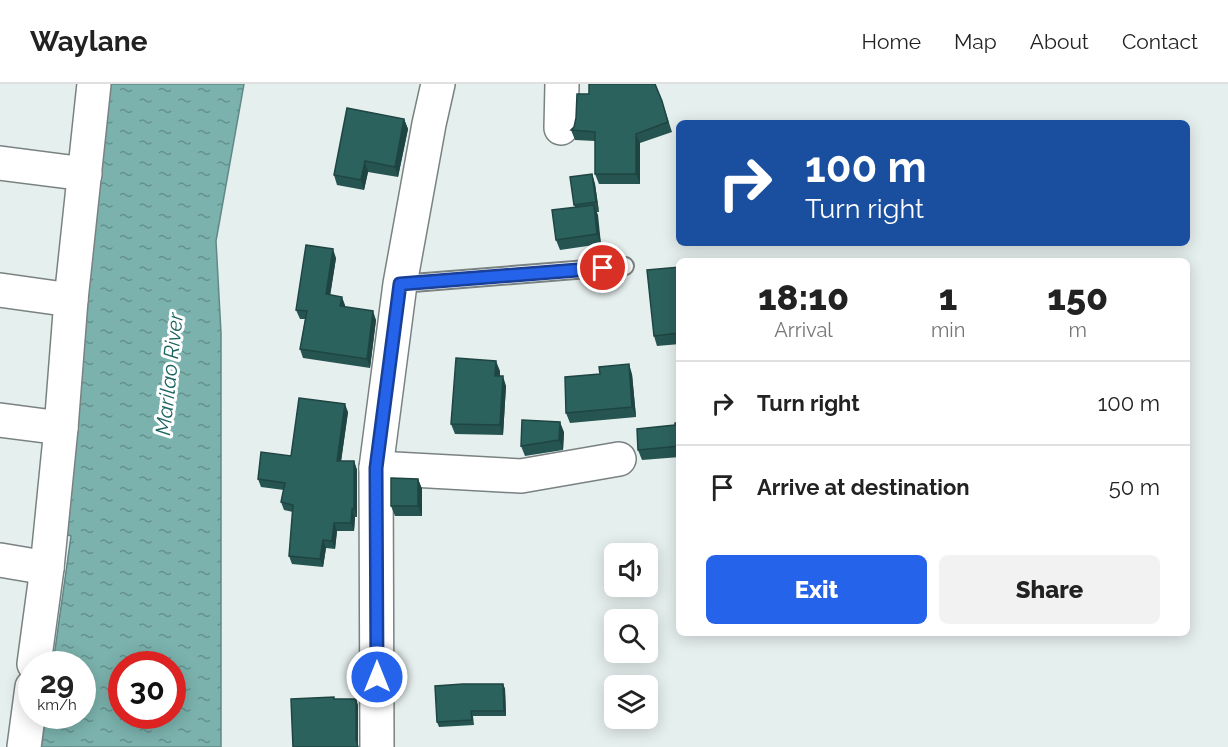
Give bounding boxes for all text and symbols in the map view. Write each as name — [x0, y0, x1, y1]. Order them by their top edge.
text: Waylane — [30, 25, 147, 58]
text: Home — [862, 29, 921, 54]
text: Map — [954, 29, 997, 54]
text: About — [1030, 29, 1089, 54]
text: Contact — [1122, 29, 1198, 54]
text: 100 m — [805, 143, 927, 192]
icon: right — [706, 144, 784, 222]
text: Turn right — [805, 193, 924, 224]
pin — [577, 242, 628, 293]
icon: arrive — [586, 251, 619, 284]
text: 18:10 — [758, 276, 849, 318]
text: 1 — [939, 276, 957, 318]
text: 150 — [1047, 276, 1108, 318]
water label: Marilao River — [150, 311, 188, 437]
text: Arrival — [774, 318, 833, 342]
text: min — [931, 318, 965, 342]
text: m — [1068, 318, 1087, 342]
icon: right — [706, 387, 739, 420]
text: Turn right — [757, 390, 860, 416]
text: 100 m — [1098, 390, 1160, 416]
icon: arrive — [706, 471, 739, 504]
text: Arrive at destination — [757, 474, 970, 500]
text: 50 m — [1109, 474, 1160, 500]
map controls — [604, 543, 658, 729]
button: sound — [604, 543, 658, 597]
button: Exit — [706, 555, 927, 624]
button: Share — [939, 555, 1160, 624]
button: search — [604, 609, 658, 663]
position arrow — [345, 645, 409, 709]
speed limit sign: 30 — [108, 651, 186, 729]
text: 29 — [40, 665, 74, 700]
button: layers — [604, 675, 658, 729]
text: km/h — [37, 696, 77, 714]

